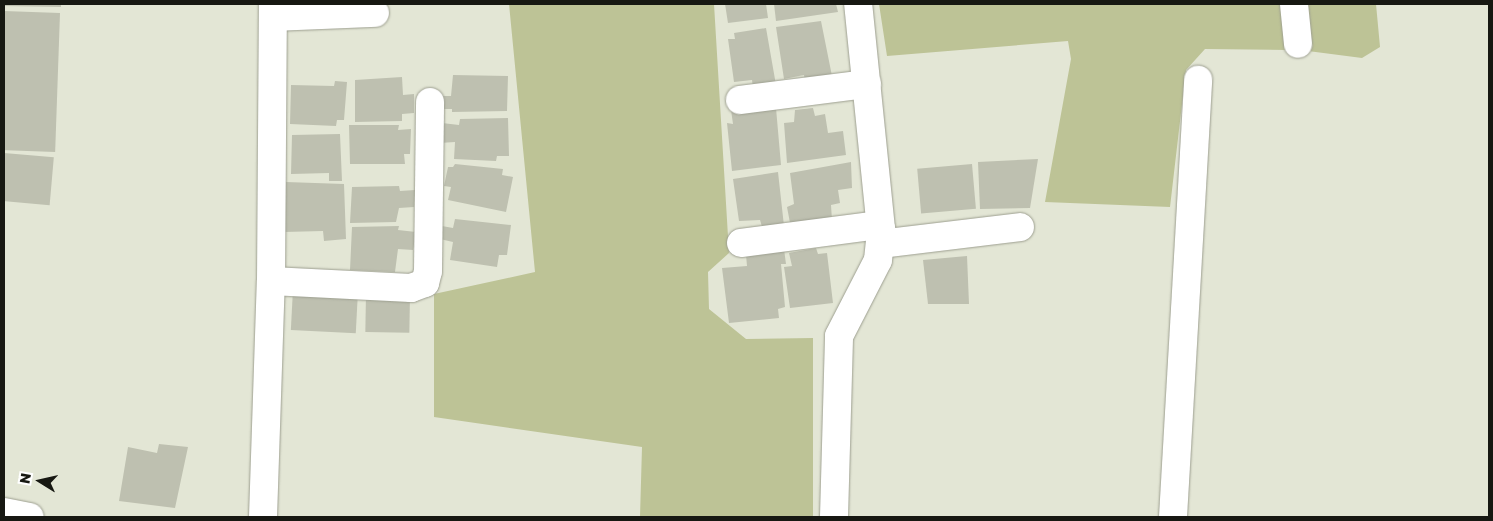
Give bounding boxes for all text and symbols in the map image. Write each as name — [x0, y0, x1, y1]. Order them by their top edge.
north arrow — [15, 456, 65, 506]
text: N — [15, 472, 34, 485]

